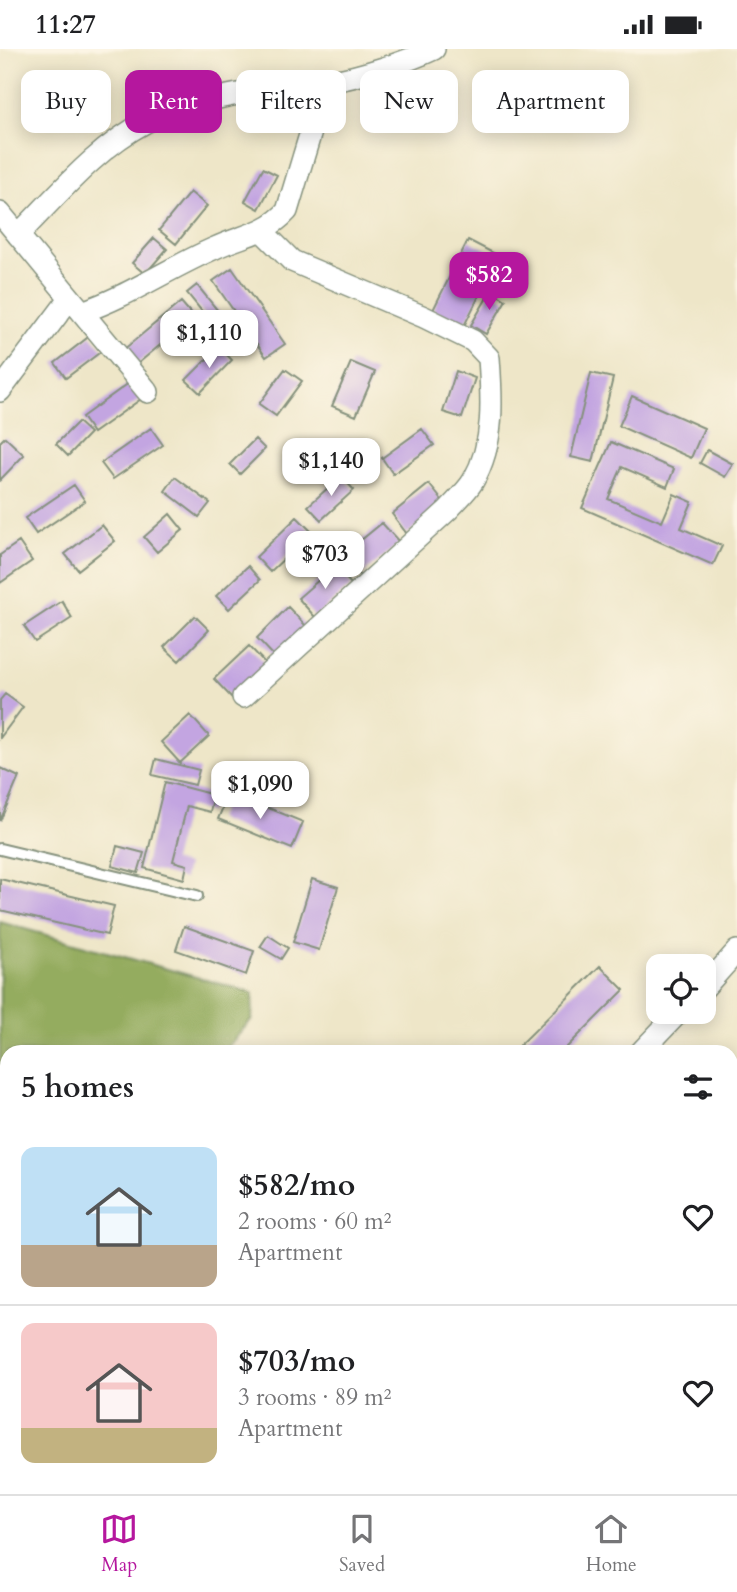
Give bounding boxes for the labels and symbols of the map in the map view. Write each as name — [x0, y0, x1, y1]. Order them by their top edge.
pin: $582 — [448, 253, 530, 312]
pin: $1,110 — [152, 311, 266, 370]
pin: $1,140 — [274, 439, 388, 498]
pin: $703 — [284, 531, 366, 591]
pin: $1,090 — [203, 761, 317, 821]

